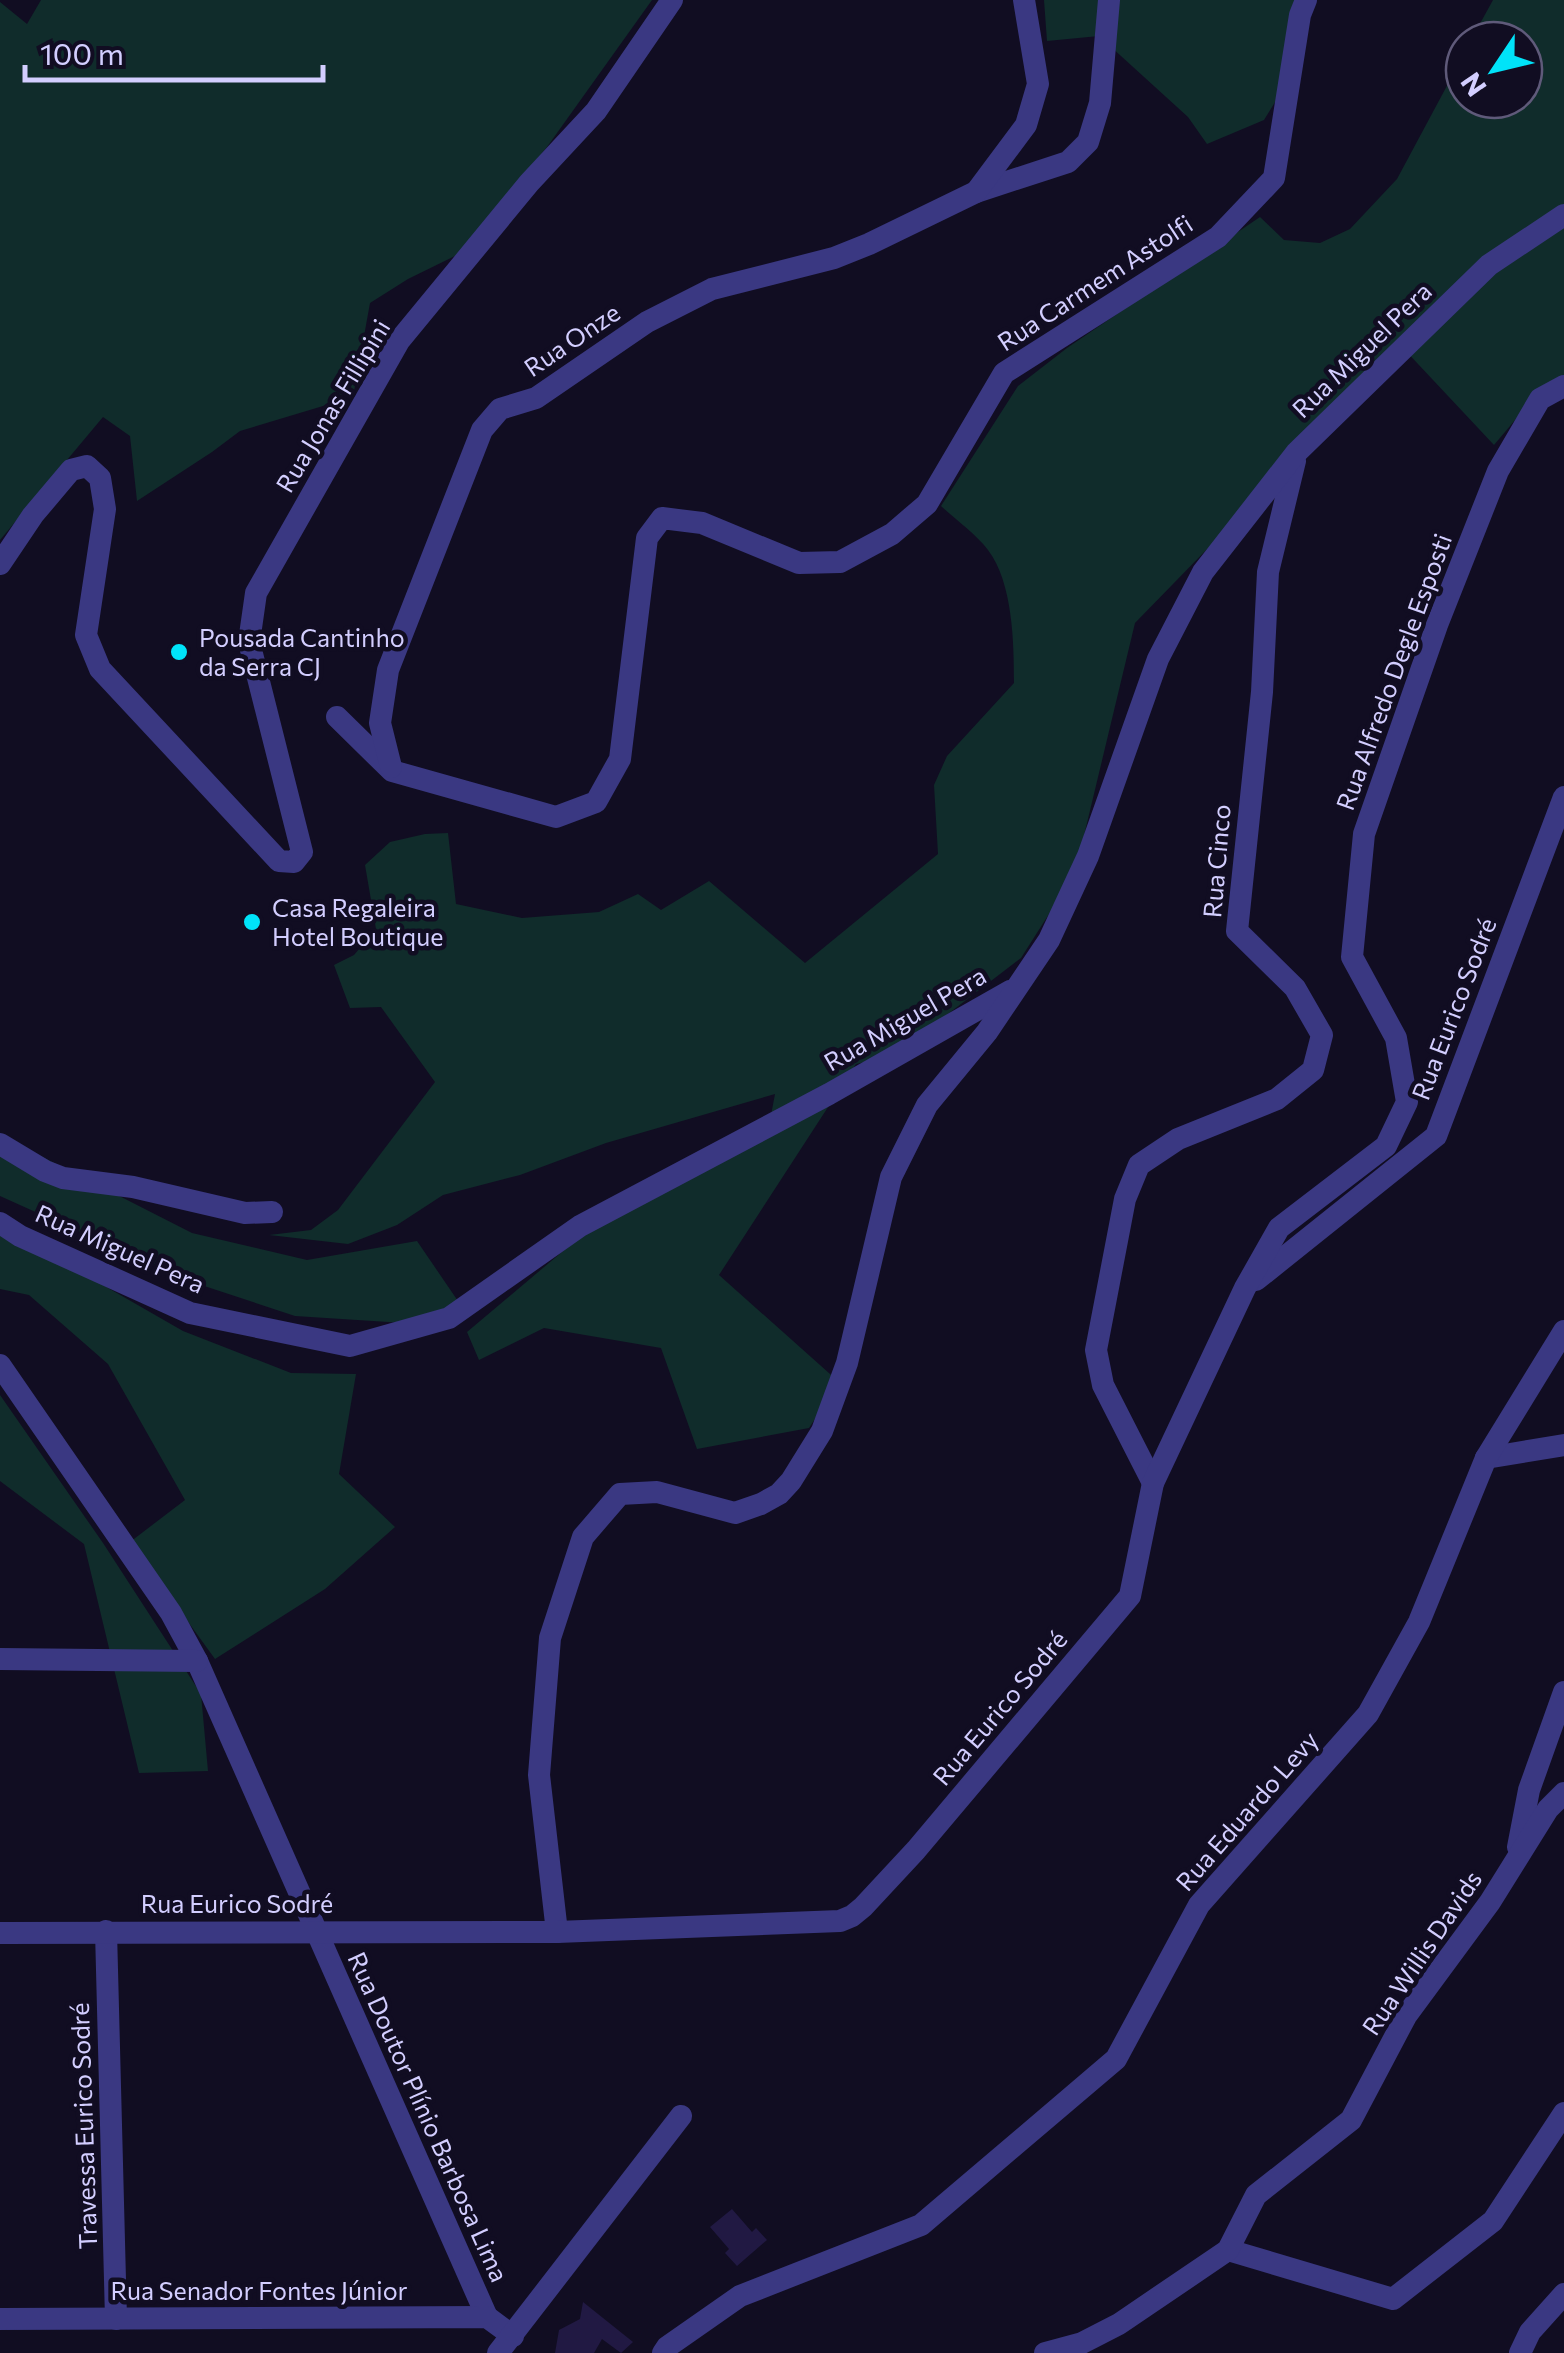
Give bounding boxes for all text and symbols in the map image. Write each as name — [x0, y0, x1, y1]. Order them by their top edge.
scale bar — [25, 20, 322, 82]
north arrow — [1444, 20, 1544, 120]
text: 100 m — [40, 34, 124, 71]
text: N — [1453, 67, 1493, 103]
street label: Rua Carmem Astolfi — [991, 208, 1198, 356]
street label: Rua Miguel Pera — [1285, 275, 1437, 423]
street label: Rua Onze — [518, 296, 625, 382]
street label: Rua Jonas Fillipini — [269, 314, 395, 497]
street label: Rua Alfredo Degle Esposti — [1329, 529, 1457, 814]
place label: Pousada Cantinho da Serra CJ — [199, 622, 405, 681]
marker: Pousada Cantinho da Serra CJ — [168, 641, 190, 663]
street label: Rua Cinco — [1196, 803, 1236, 919]
place label: Casa Regaleira Hotel Boutique — [272, 892, 443, 951]
marker: Casa Regaleira Hotel Boutique — [241, 911, 263, 933]
street label: Rua Eurico Sodré — [1405, 913, 1502, 1104]
street label: Rua Miguel Pera — [818, 960, 991, 1077]
street label: Rua Miguel Pera — [31, 1197, 210, 1299]
street label: Rua Eurico Sodré — [926, 1624, 1073, 1791]
street label: Rua Eduardo Levy — [1169, 1724, 1324, 1896]
street label: Rua Willis Davids — [1355, 1864, 1487, 2040]
street label: Rua Eurico Sodré — [141, 1888, 333, 1918]
street label: Rua Doutor Plínio Barbosa Lima — [342, 1947, 515, 2286]
street label: Travessa Eurico Sodré — [64, 2002, 102, 2250]
street label: Rua Senador Fontes Júnior — [110, 2275, 408, 2305]

